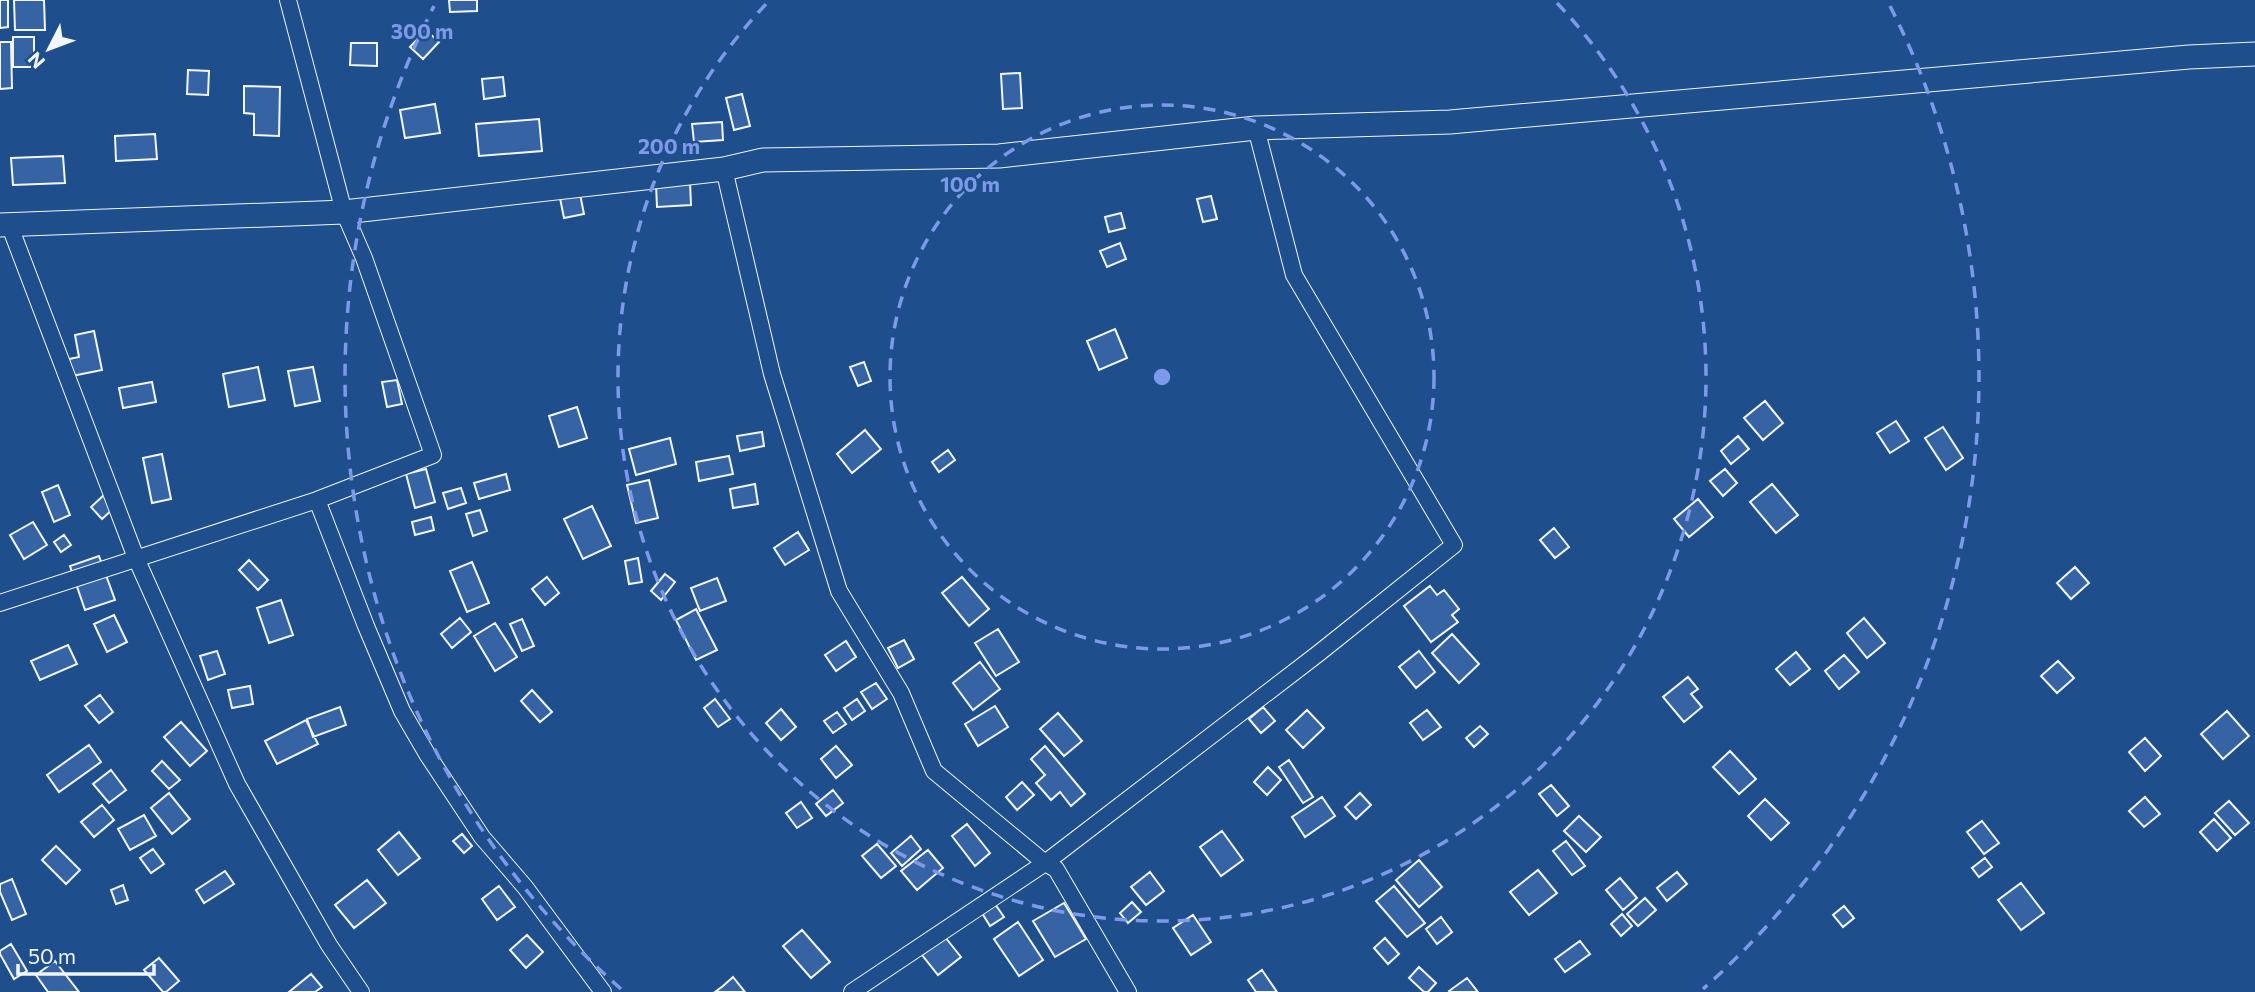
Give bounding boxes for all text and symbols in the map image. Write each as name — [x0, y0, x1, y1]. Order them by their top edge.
north arrow — [14, 14, 84, 84]
text: 300 m — [391, 18, 453, 43]
text: N — [23, 48, 49, 74]
text: 200 m — [638, 133, 700, 158]
text: 100 m — [940, 171, 1000, 196]
centre of rings — [1150, 365, 1174, 389]
scale bar — [18, 932, 154, 976]
text: 50 m — [28, 943, 76, 968]

